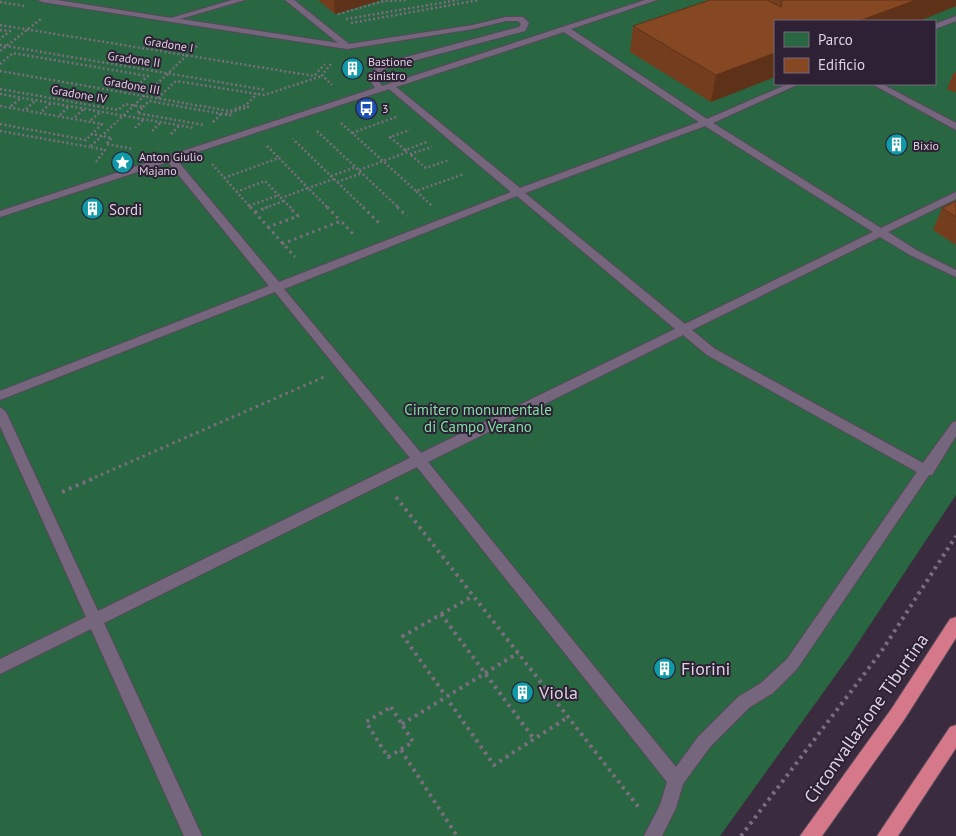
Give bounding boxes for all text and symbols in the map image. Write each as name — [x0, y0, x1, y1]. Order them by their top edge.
legend — [774, 20, 936, 85]
text: Parco — [818, 30, 853, 49]
street label: Gradone I — [143, 33, 195, 55]
street label: Gradone II — [107, 48, 161, 70]
place label: Bastione sinistro — [368, 54, 412, 83]
text: Edificio — [818, 55, 865, 74]
building icon: Bastione sinistro — [340, 56, 364, 80]
street label: Gradone III — [103, 73, 161, 97]
street label: Gradone IV — [50, 82, 108, 106]
bus stop icon: 3 — [354, 96, 378, 120]
place label: 3 — [382, 101, 389, 116]
building icon: Bixio — [885, 133, 909, 157]
place label: Bixio — [913, 138, 939, 153]
place label: Anton Giulio Majano — [139, 149, 203, 178]
place icon: Anton Giulio Majano — [111, 151, 135, 175]
building icon: Sordi — [81, 197, 105, 221]
place label: Sordi — [109, 200, 142, 219]
park label: Cimitero monumentale di Campo Verano — [404, 400, 552, 436]
street label: Circonvallazione Tiburtina — [799, 629, 933, 807]
building icon: Fiorini — [653, 656, 677, 680]
place label: Fiorini — [681, 657, 730, 680]
building icon: Viola — [511, 680, 535, 704]
place label: Viola — [538, 681, 578, 704]

